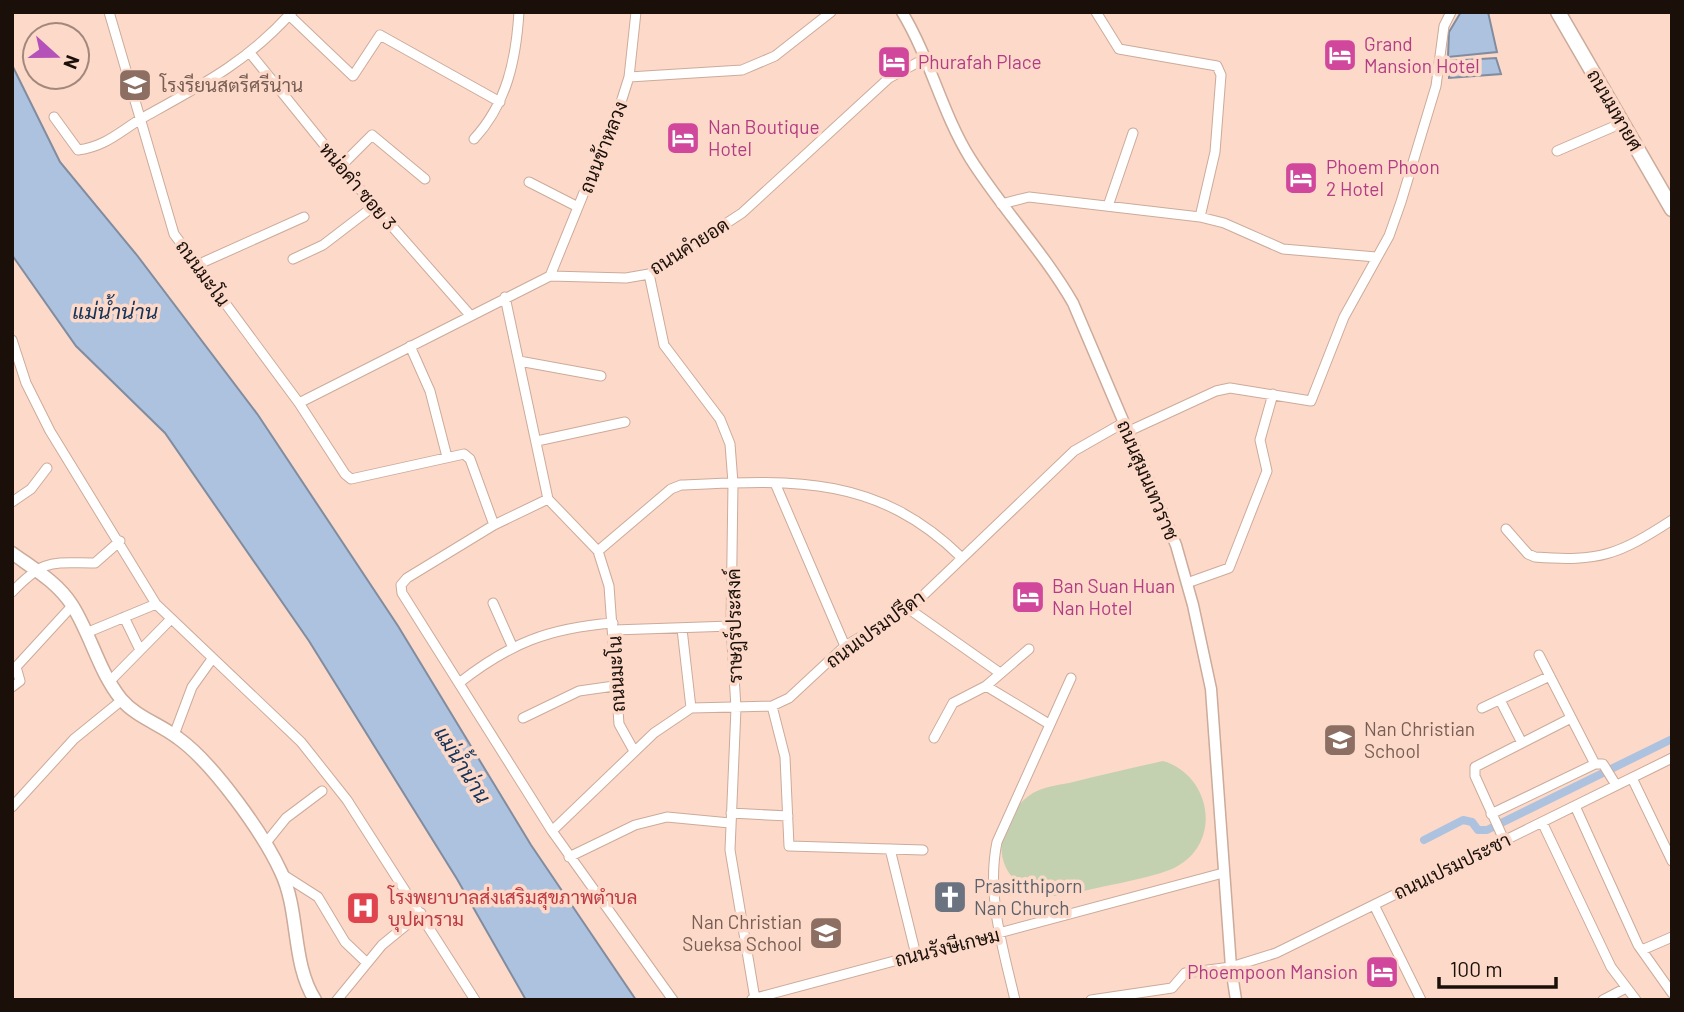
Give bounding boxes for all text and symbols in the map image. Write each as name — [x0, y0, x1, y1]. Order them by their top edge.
north arrow — [21, 21, 91, 91]
place label: Grand Mansion Hotel — [1364, 32, 1480, 77]
hotel icon: Grand Mansion Hotel — [1321, 36, 1359, 74]
hotel icon: Phurafah Place — [875, 43, 913, 81]
place label: Phurafah Place — [918, 50, 1042, 73]
text: N — [59, 52, 85, 72]
street label: ถนนมหายศ — [1583, 65, 1648, 155]
school or university icon: โรงรียนสตรีศรีน่าน — [116, 66, 154, 104]
place label: โรงรียนสตรีศรีน่าน — [159, 73, 303, 96]
street label: ถนนข้าหลวง — [574, 97, 631, 196]
place label: Nan Boutique Hotel — [708, 115, 820, 160]
hotel icon: Nan Boutique Hotel — [664, 119, 702, 157]
street label: หน่อคำ ซอย 3 — [315, 137, 402, 234]
place label: Phoem Phoon 2 Hotel — [1326, 155, 1440, 200]
hotel icon: Phoem Phoon 2 Hotel — [1282, 159, 1320, 197]
street label: ถนนคำยอด — [645, 212, 733, 279]
street label: ถนนมะโน — [172, 235, 235, 310]
water label: แม่น้ำน่าน — [72, 294, 158, 323]
street label: ถนนสุมนเทวราช — [1111, 416, 1184, 544]
street label: ราษฎร์ประสงค์ — [721, 568, 748, 684]
place label: Ban Suan Huan Nan Hotel — [1052, 574, 1175, 619]
hotel icon: Ban Suan Huan Nan Hotel — [1009, 578, 1047, 616]
street label: ถนนเปรมปรีดา — [821, 585, 929, 672]
street label: ถนนมะโน — [602, 635, 629, 713]
place label: Nan Christian School — [1364, 717, 1475, 762]
water label: แม่น้ำน่าน — [430, 719, 500, 808]
school or university icon: Nan Christian School — [1321, 721, 1359, 759]
street label: ถนนเปรมประชา — [1390, 827, 1514, 904]
place label: Prasitthiporn Nan Church — [974, 874, 1083, 919]
church icon: Prasitthiporn Nan Church — [931, 878, 969, 916]
place label: โรงพยาบาลส่งเสริมสุขภาพตำบล บุปผาราม — [387, 885, 638, 932]
hospital icon: โรงพยาบาลส่งเสริมสุขภาพตำบล บุปผาราม — [344, 889, 382, 927]
place label: Nan Christian Sueksa School — [682, 910, 802, 955]
school or university icon: Nan Christian Sueksa School — [807, 914, 845, 952]
street label: ถนนรังษีเกษม — [892, 922, 1002, 971]
scale bar — [1439, 946, 1556, 990]
hotel icon: Phoempoon Mansion — [1363, 953, 1401, 991]
text: 100 m — [1450, 956, 1503, 981]
place label: Phoempoon Mansion — [1187, 960, 1358, 983]

